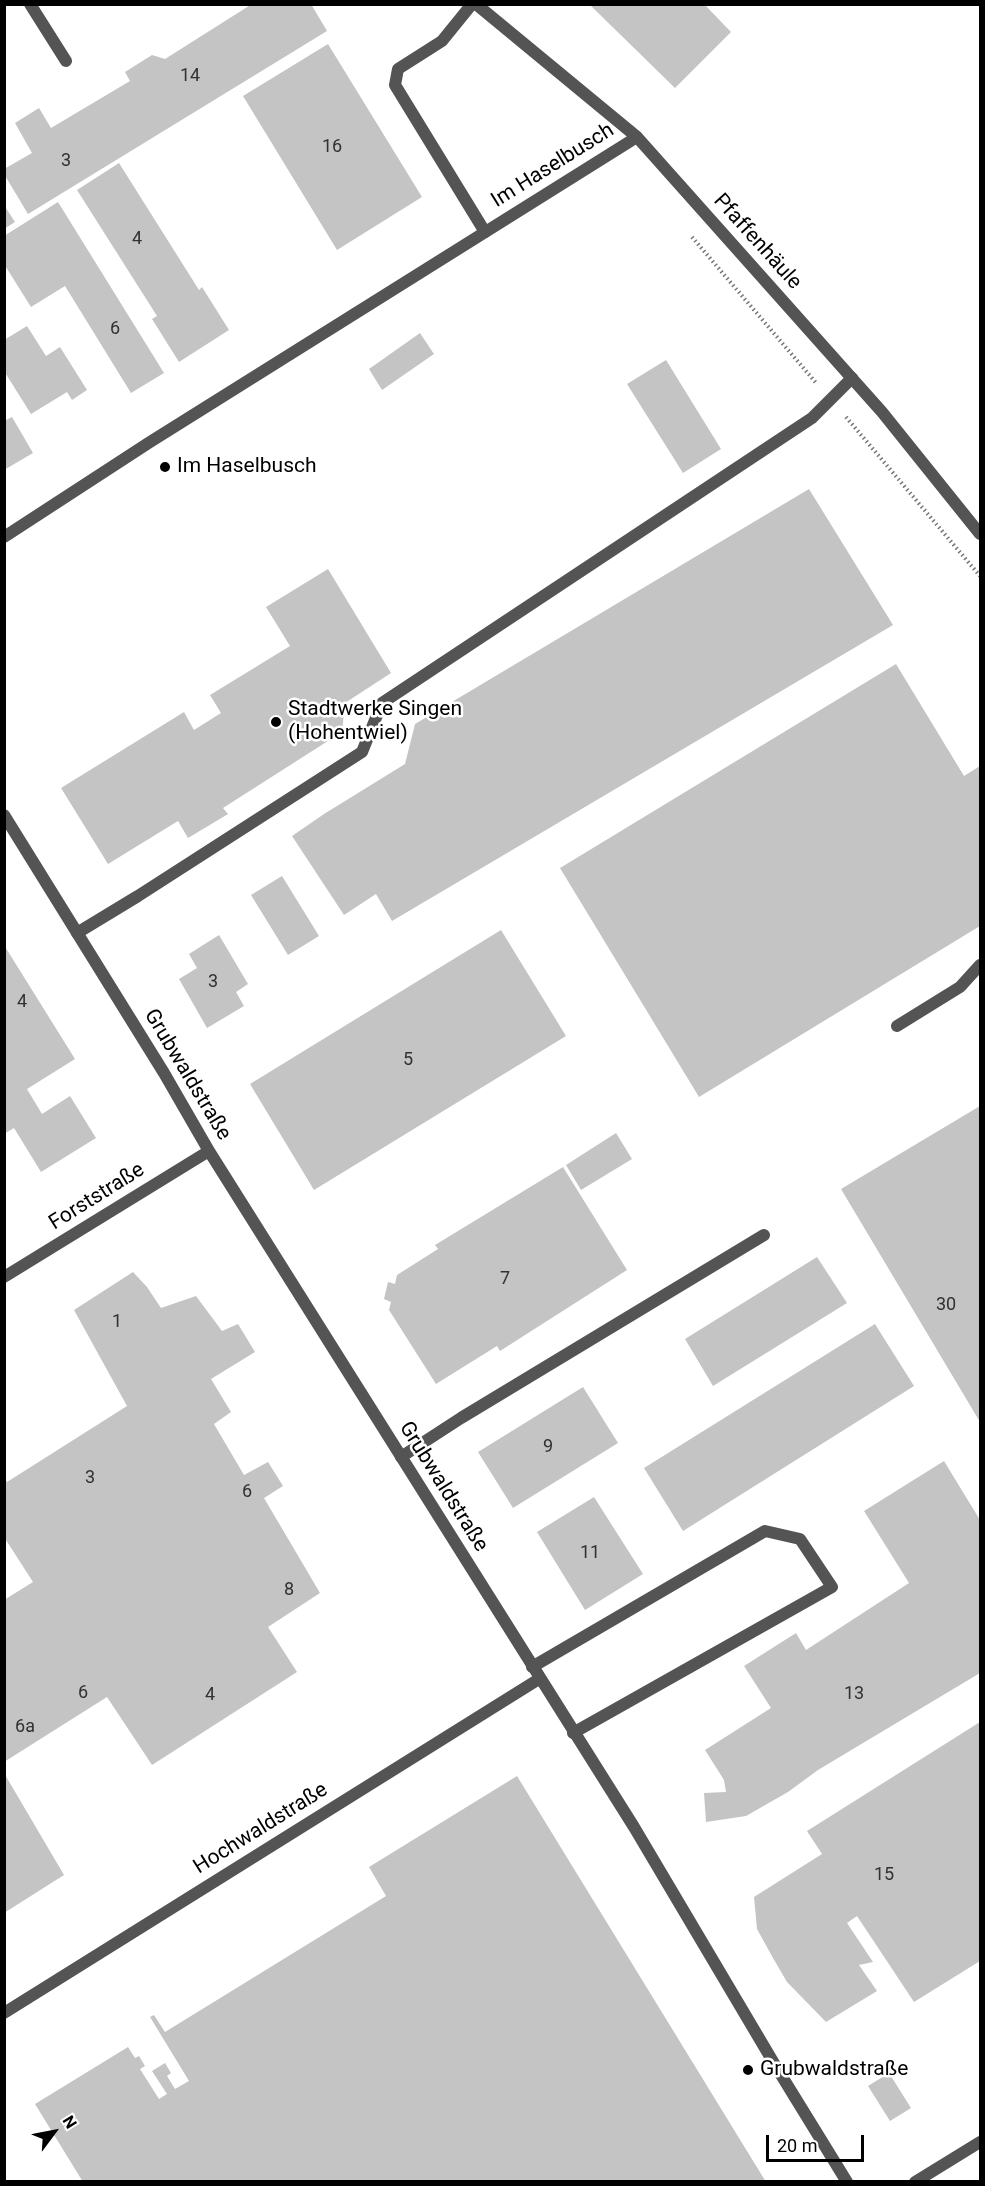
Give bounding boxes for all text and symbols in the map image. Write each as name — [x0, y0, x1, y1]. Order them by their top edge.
house number: 14 — [180, 65, 200, 87]
street label: Im Haselbusch — [487, 118, 619, 214]
house number: 16 — [322, 136, 342, 158]
house number: 3 — [61, 150, 71, 172]
street label: Pfaffenhäule — [708, 189, 806, 295]
house number: 4 — [132, 228, 142, 250]
house number: 6 — [110, 318, 120, 340]
place label: Im Haselbusch — [177, 454, 317, 480]
marker: Im Haselbusch — [158, 460, 172, 474]
place label: Stadtwerke Singen (Hohentwiel) — [288, 697, 462, 747]
marker: Stadtwerke Singen (Hohentwiel) — [269, 715, 283, 729]
house number: 3 — [208, 971, 218, 993]
house number: 4 — [17, 991, 27, 1013]
street label: Grubwaldstraße — [138, 1005, 236, 1145]
house number: 5 — [403, 1049, 413, 1071]
street label: Forststraße — [45, 1158, 149, 1236]
house number: 7 — [500, 1268, 510, 1290]
house number: 30 — [936, 1294, 956, 1316]
house number: 1 — [112, 1311, 122, 1333]
street label: Grubwaldstraße — [393, 1417, 493, 1557]
house number: 9 — [543, 1436, 553, 1458]
house number: 3 — [85, 1467, 95, 1489]
house number: 6 — [242, 1481, 252, 1503]
house number: 11 — [580, 1542, 600, 1564]
house number: 8 — [284, 1579, 294, 1601]
house number: 6 — [78, 1682, 88, 1704]
house number: 13 — [844, 1683, 864, 1705]
house number: 4 — [205, 1684, 215, 1706]
house number: 6a — [15, 1716, 35, 1738]
street label: Hochwaldstraße — [189, 1778, 333, 1880]
house number: 15 — [874, 1864, 894, 1886]
place label: Grubwaldstraße — [760, 2057, 908, 2083]
marker: Grubwaldstraße — [741, 2063, 755, 2077]
north arrow — [24, 2102, 84, 2162]
text: N — [59, 2112, 81, 2132]
scale bar — [769, 2123, 866, 2161]
text: 20 m — [777, 2135, 817, 2156]

